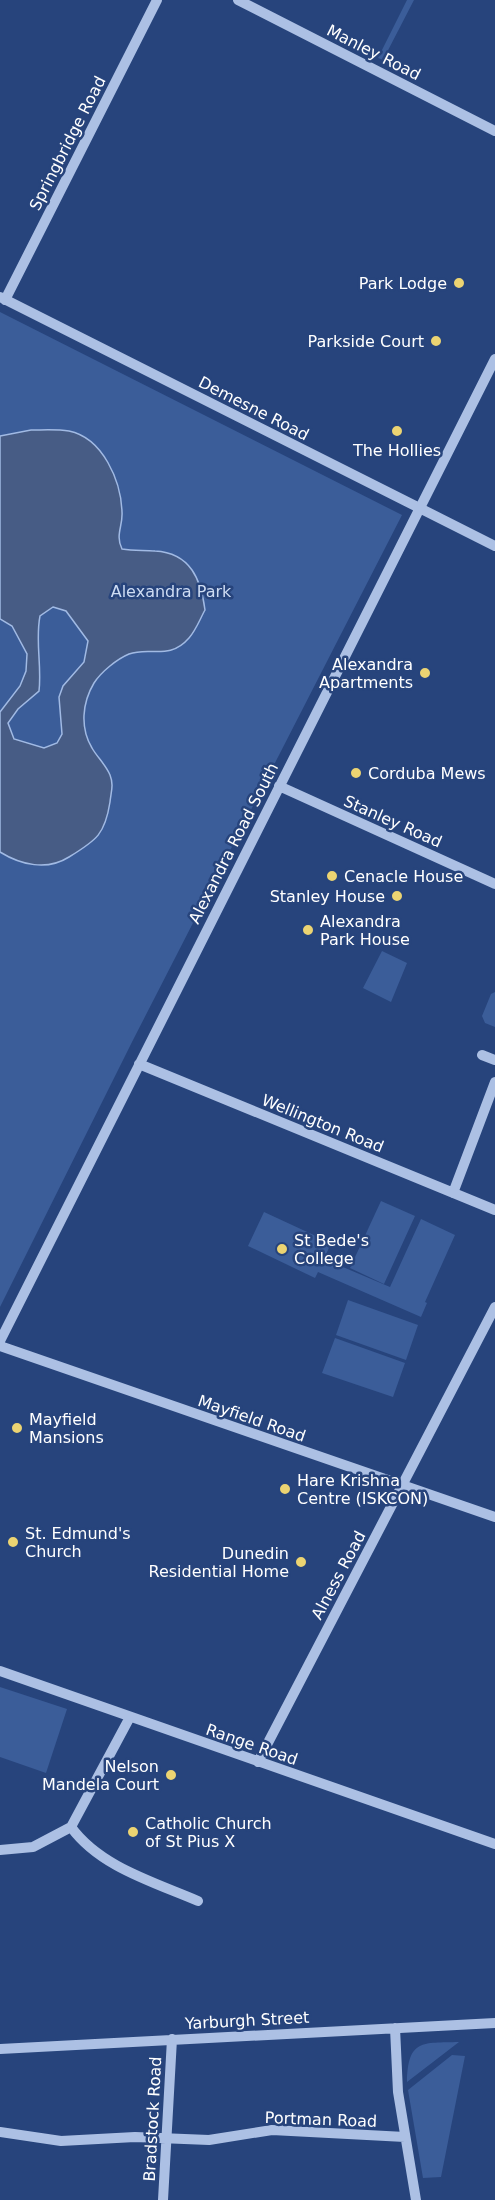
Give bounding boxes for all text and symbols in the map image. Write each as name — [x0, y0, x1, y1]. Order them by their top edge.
street label: Manley Road — [324, 21, 424, 84]
street label: Springbridge Road — [25, 73, 110, 214]
place label: Park Lodge — [359, 274, 447, 293]
marker: Park Lodge — [452, 276, 466, 290]
place label: Parkside Court — [308, 332, 424, 351]
marker: Parkside Court — [429, 334, 443, 348]
street label: Demesne Road — [195, 372, 312, 444]
marker: The Hollies — [390, 424, 404, 438]
place label: The Hollies — [352, 441, 441, 460]
park label: Alexandra Park — [111, 582, 232, 601]
place label: Alexandra Apartments — [319, 655, 413, 692]
marker: Alexandra Apartments — [418, 666, 432, 680]
street label: Alexandra Road South — [185, 760, 282, 927]
place label: Corduba Mews — [368, 764, 486, 783]
marker: Corduba Mews — [349, 766, 363, 780]
street label: Stanley Road — [341, 791, 445, 852]
place label: Cenacle House — [344, 867, 463, 886]
marker: Cenacle House — [325, 869, 339, 883]
place label: Stanley House — [270, 887, 385, 906]
marker: Stanley House — [390, 889, 404, 903]
place label: Alexandra Park House — [320, 912, 410, 949]
marker: Alexandra Park House — [301, 923, 315, 937]
street label: Wellington Road — [259, 1090, 387, 1157]
place label: St Bede's College — [294, 1231, 369, 1268]
marker: St Bede's College — [275, 1242, 289, 1256]
street label: Mayfield Road — [195, 1391, 308, 1446]
place label: Mayfield Mansions — [29, 1410, 104, 1447]
marker: Mayfield Mansions — [10, 1421, 24, 1435]
place label: Hare Krishna Centre (ISKCON) — [297, 1471, 428, 1508]
marker: Hare Krishna Centre (ISKCON) — [278, 1482, 292, 1496]
place label: St. Edmund's Church — [25, 1524, 131, 1561]
street label: Alness Road — [307, 1528, 370, 1623]
marker: St. Edmund's Church — [6, 1535, 20, 1549]
place label: Dunedin Residential Home — [149, 1544, 289, 1581]
marker: Dunedin Residential Home — [294, 1555, 308, 1569]
street label: Range Road — [203, 1720, 300, 1769]
place label: Nelson Mandela Court — [42, 1757, 159, 1794]
marker: Nelson Mandela Court — [164, 1768, 178, 1782]
place label: Catholic Church of St Pius X — [145, 1814, 272, 1851]
marker: Catholic Church of St Pius X — [126, 1825, 140, 1839]
street label: Yarburgh Street — [183, 2008, 310, 2033]
street label: Bradstock Road — [140, 2056, 165, 2182]
street label: Portman Road — [264, 2108, 378, 2131]

